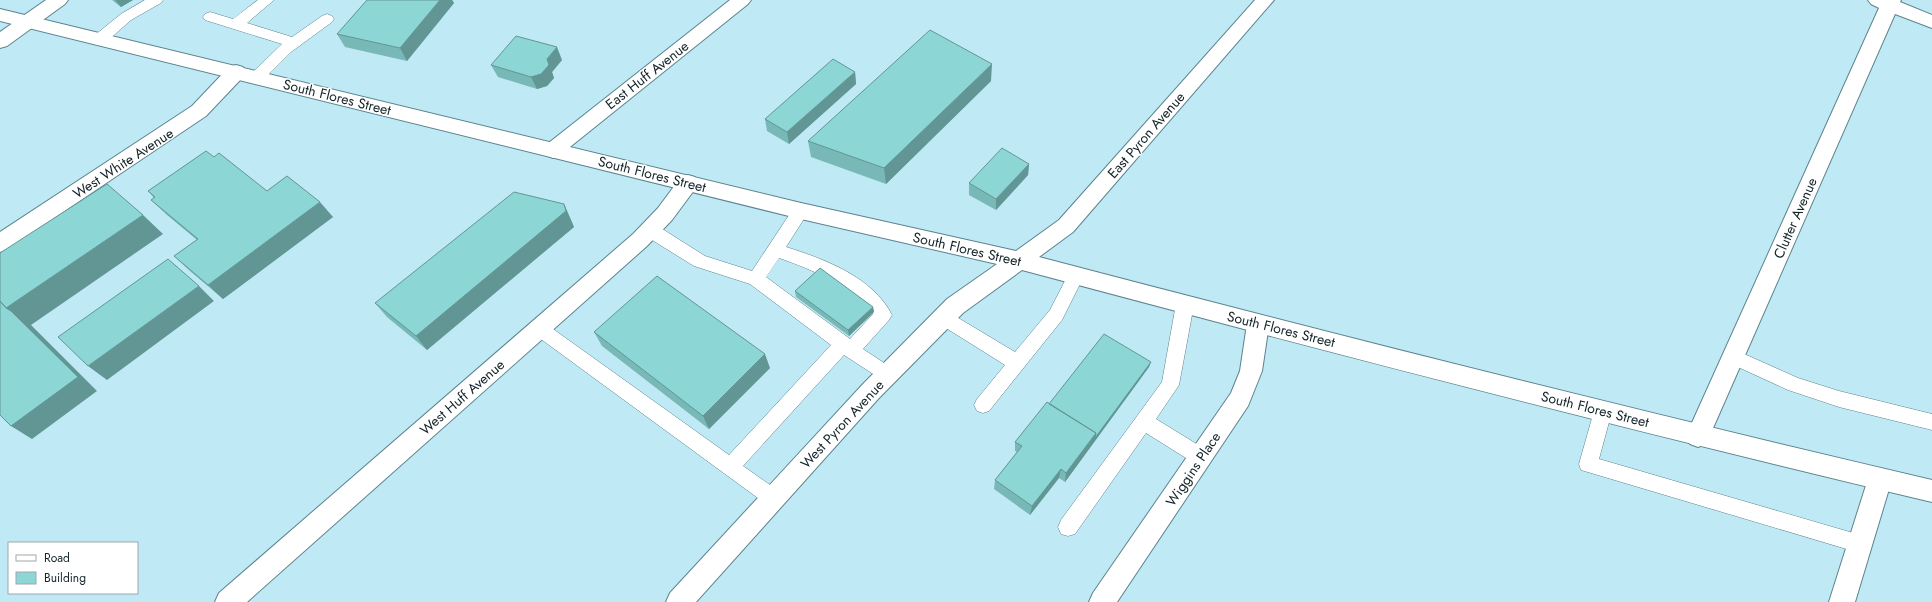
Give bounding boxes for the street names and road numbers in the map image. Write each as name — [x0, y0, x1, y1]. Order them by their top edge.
street label: East Huff Avenue — [601, 36, 693, 114]
street label: South Flores Street — [281, 74, 394, 120]
street label: East Pyron Avenue — [1103, 87, 1189, 183]
street label: West White Avenue — [69, 123, 177, 203]
street label: South Flores Street — [596, 151, 709, 197]
street label: Clutter Avenue — [1768, 174, 1822, 262]
street label: South Flores Street — [911, 227, 1024, 271]
street label: South Flores Street — [1225, 306, 1338, 352]
street label: West Huff Avenue — [415, 355, 509, 439]
street label: West Pyron Avenue — [796, 375, 888, 473]
street label: South Flores Street — [1539, 386, 1652, 432]
street label: Wiggins Place — [1161, 428, 1225, 510]

